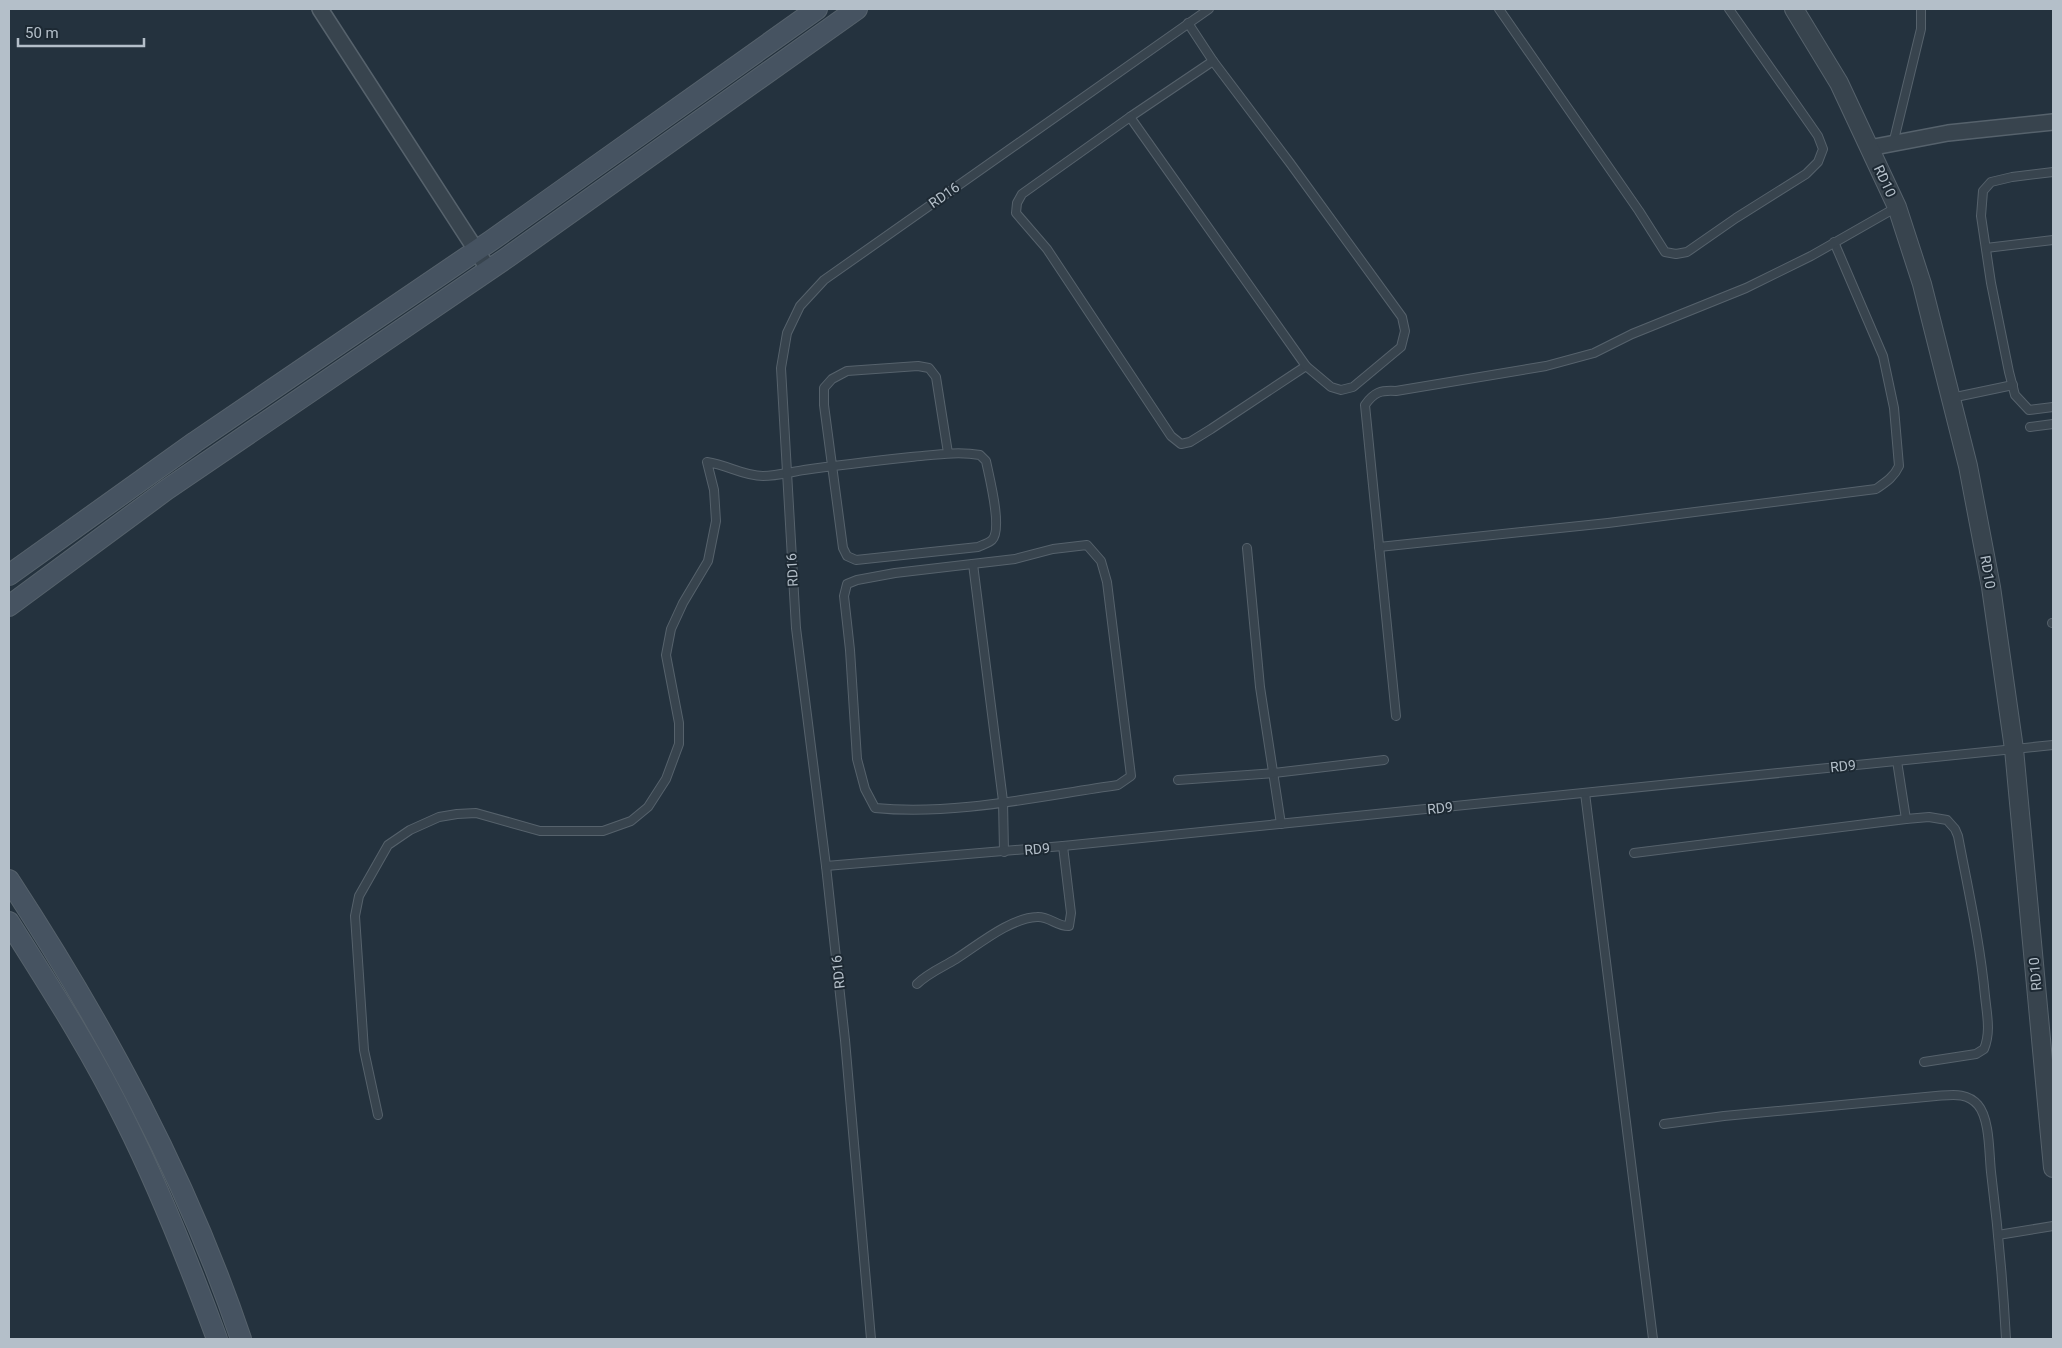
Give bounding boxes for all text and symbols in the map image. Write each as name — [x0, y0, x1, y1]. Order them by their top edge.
scale bar — [18, 15, 144, 47]
text: 50 m — [25, 24, 59, 42]
street label: RD10 — [1871, 162, 1899, 200]
street label: RD16 — [926, 179, 962, 211]
street label: RD16 — [783, 553, 801, 587]
street label: RD10 — [1977, 554, 1999, 590]
street label: RD9 — [1829, 757, 1857, 775]
street label: RD9 — [1426, 799, 1454, 817]
street label: RD9 — [1024, 840, 1050, 858]
street label: RD16 — [828, 954, 848, 990]
street label: RD10 — [2026, 956, 2044, 991]

